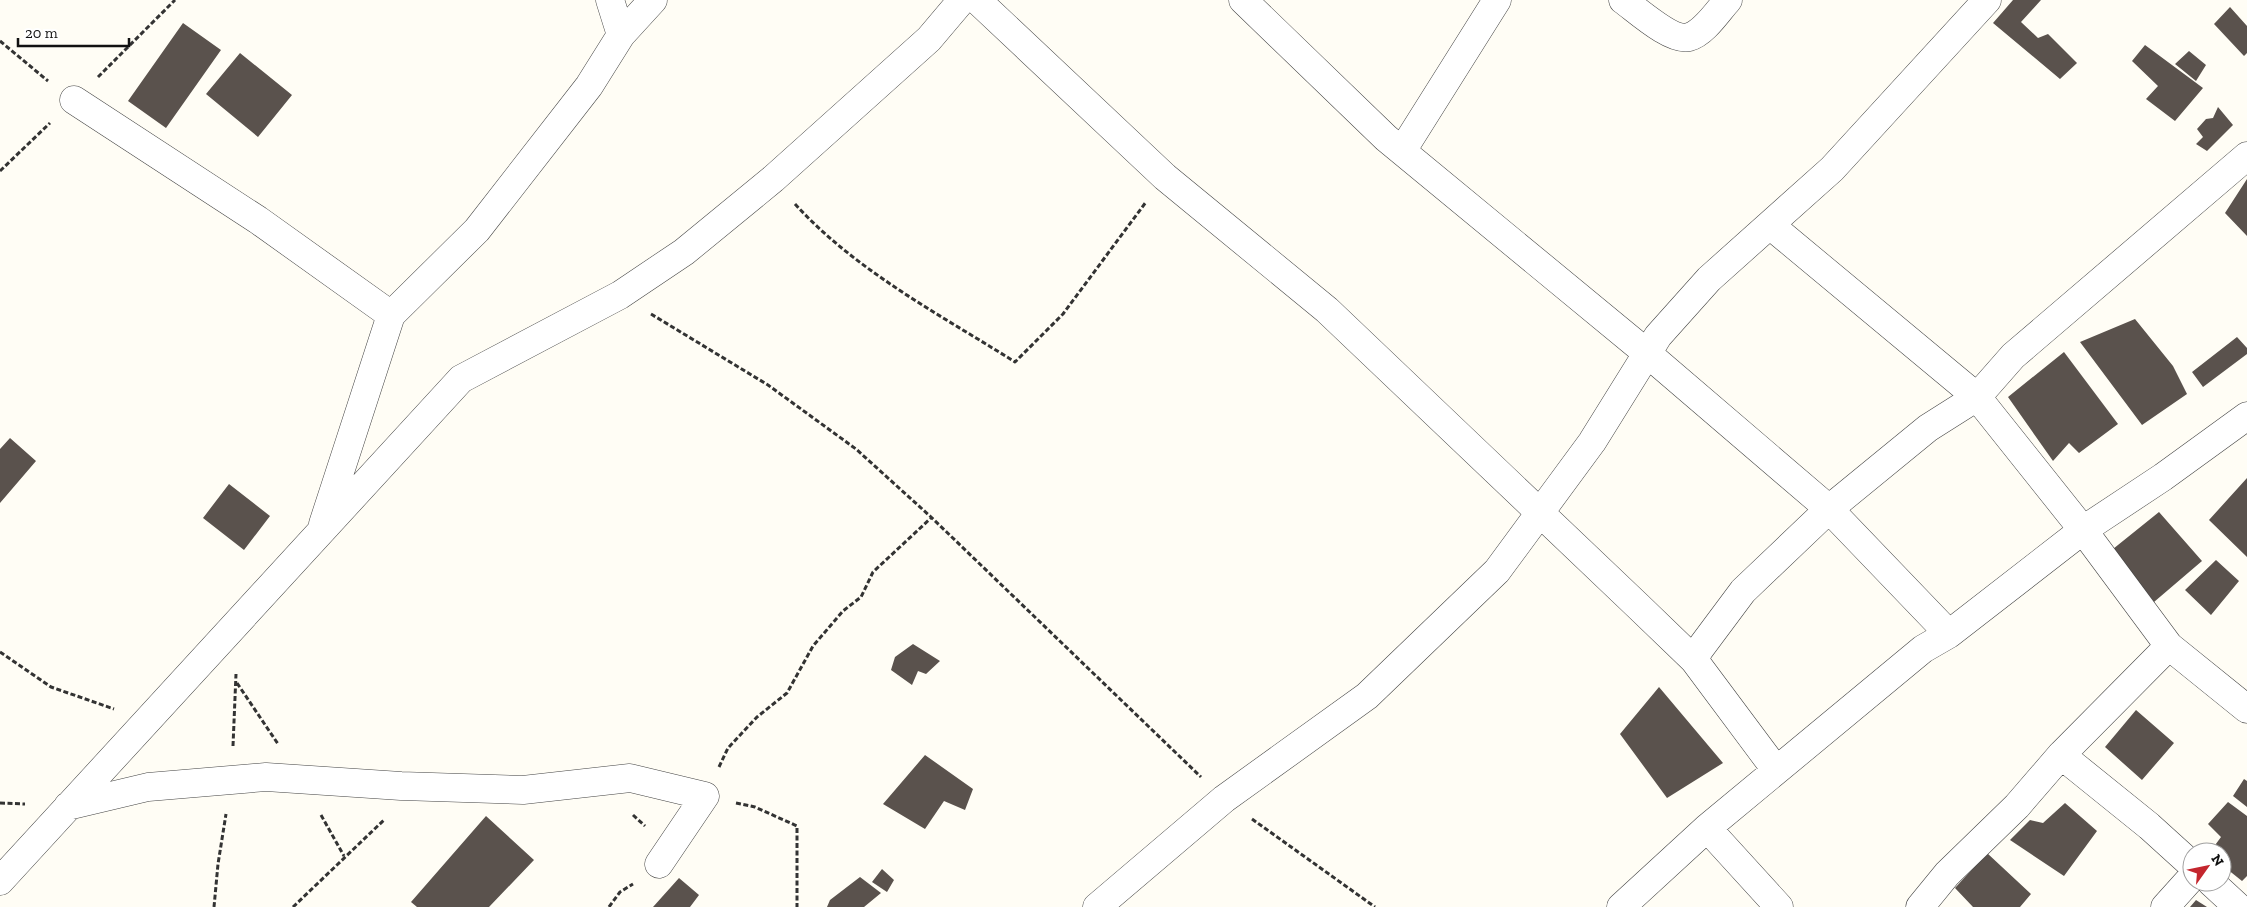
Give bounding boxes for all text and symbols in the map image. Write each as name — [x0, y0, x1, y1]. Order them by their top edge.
scale bar — [18, 15, 129, 47]
text: 20 m — [25, 24, 58, 42]
north arrow — [2182, 842, 2232, 892]
text: N — [2207, 851, 2228, 870]

